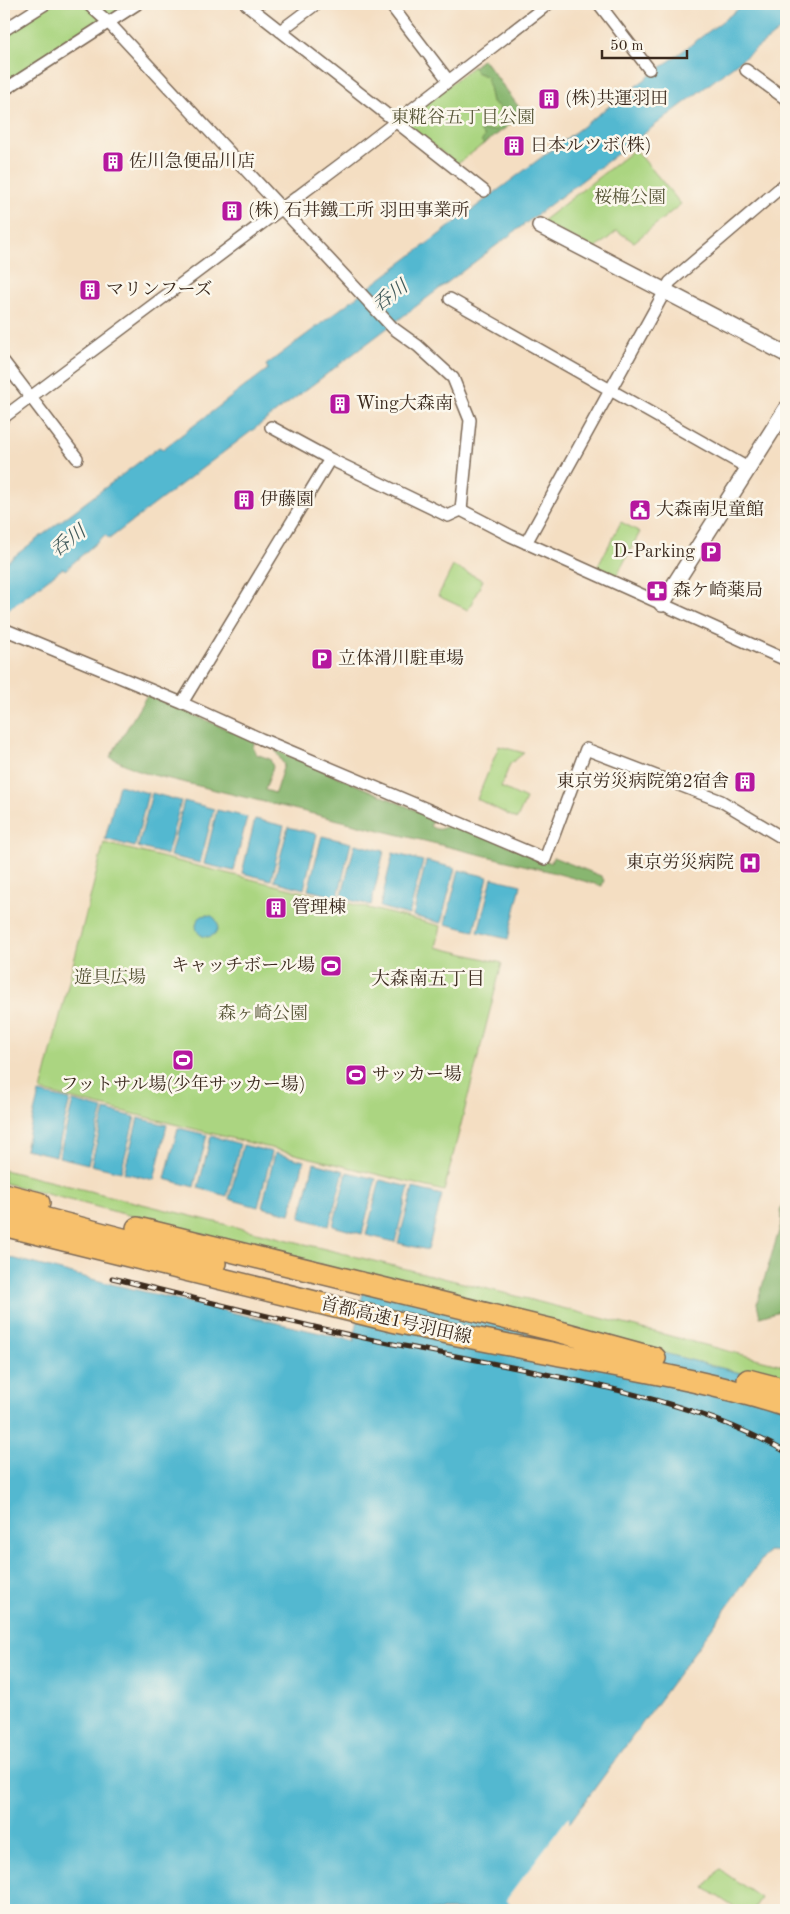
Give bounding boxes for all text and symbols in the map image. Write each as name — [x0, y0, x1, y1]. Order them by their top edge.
scale bar — [602, 28, 688, 60]
text: 50 m — [610, 39, 644, 54]
building icon: (株)共運羽田 — [537, 87, 561, 111]
place label: (株)共運羽田 — [565, 88, 668, 108]
park label: 東糀谷五丁目公園 — [391, 107, 535, 127]
building icon: 日本ルツボ(株) — [502, 134, 526, 158]
place label: 日本ルツボ(株) — [530, 135, 651, 155]
building icon: 佐川急便品川店 — [101, 150, 125, 174]
place label: 佐川急便品川店 — [129, 151, 255, 171]
park label: 桜梅公園 — [594, 187, 666, 207]
building icon: (株) 石井鐵工所 羽田事業所 — [220, 199, 244, 223]
place label: (株) 石井鐵工所 羽田事業所 — [248, 200, 469, 220]
water label: 呑川 — [369, 275, 413, 316]
building icon: マリンフーズ — [78, 278, 102, 302]
place label: マリンフーズ — [106, 280, 213, 299]
building icon: Wing大森南 — [328, 392, 352, 416]
place label: Wing大森南 — [356, 393, 453, 413]
building icon: 伊藤園 — [232, 488, 256, 512]
place label: 伊藤園 — [260, 489, 314, 509]
public building icon: 大森南児童館 — [628, 498, 652, 522]
place label: 大森南児童館 — [656, 499, 764, 519]
water label: 呑川 — [47, 520, 91, 561]
parking icon: D-Parking — [699, 540, 723, 564]
place label: D-Parking — [613, 543, 695, 561]
pharmacy icon: 森ケ崎薬局 — [645, 579, 669, 603]
place label: 森ケ崎薬局 — [673, 580, 763, 600]
parking icon: 立体滑川駐車場 — [310, 647, 334, 671]
place label: 立体滑川駐車場 — [338, 648, 464, 668]
building icon: 東京労災病院第2宿舎 — [733, 770, 757, 794]
place label: 東京労災病院第2宿舎 — [557, 771, 729, 791]
hospital icon: 東京労災病院 — [738, 851, 762, 875]
place label: 東京労災病院 — [626, 852, 734, 872]
building icon: 管理棟 — [264, 896, 288, 920]
place label: 管理棟 — [292, 897, 346, 917]
sports icon: キャッチボール場 — [319, 954, 343, 978]
place label: キャッチボール場 — [171, 956, 315, 975]
park label: 遊具広場 — [74, 967, 146, 987]
district label: 大森南五丁目 — [371, 968, 485, 990]
park label: 森ヶ崎公園 — [218, 1003, 308, 1023]
sports icon: フットサル場(少年サッカー場) — [171, 1048, 195, 1072]
sports icon: サッカー場 — [344, 1063, 368, 1087]
place label: サッカー場 — [372, 1065, 462, 1084]
place label: フットサル場(少年サッカー場) — [61, 1074, 305, 1094]
street label: 首都高速1号羽田線 — [319, 1293, 474, 1347]

